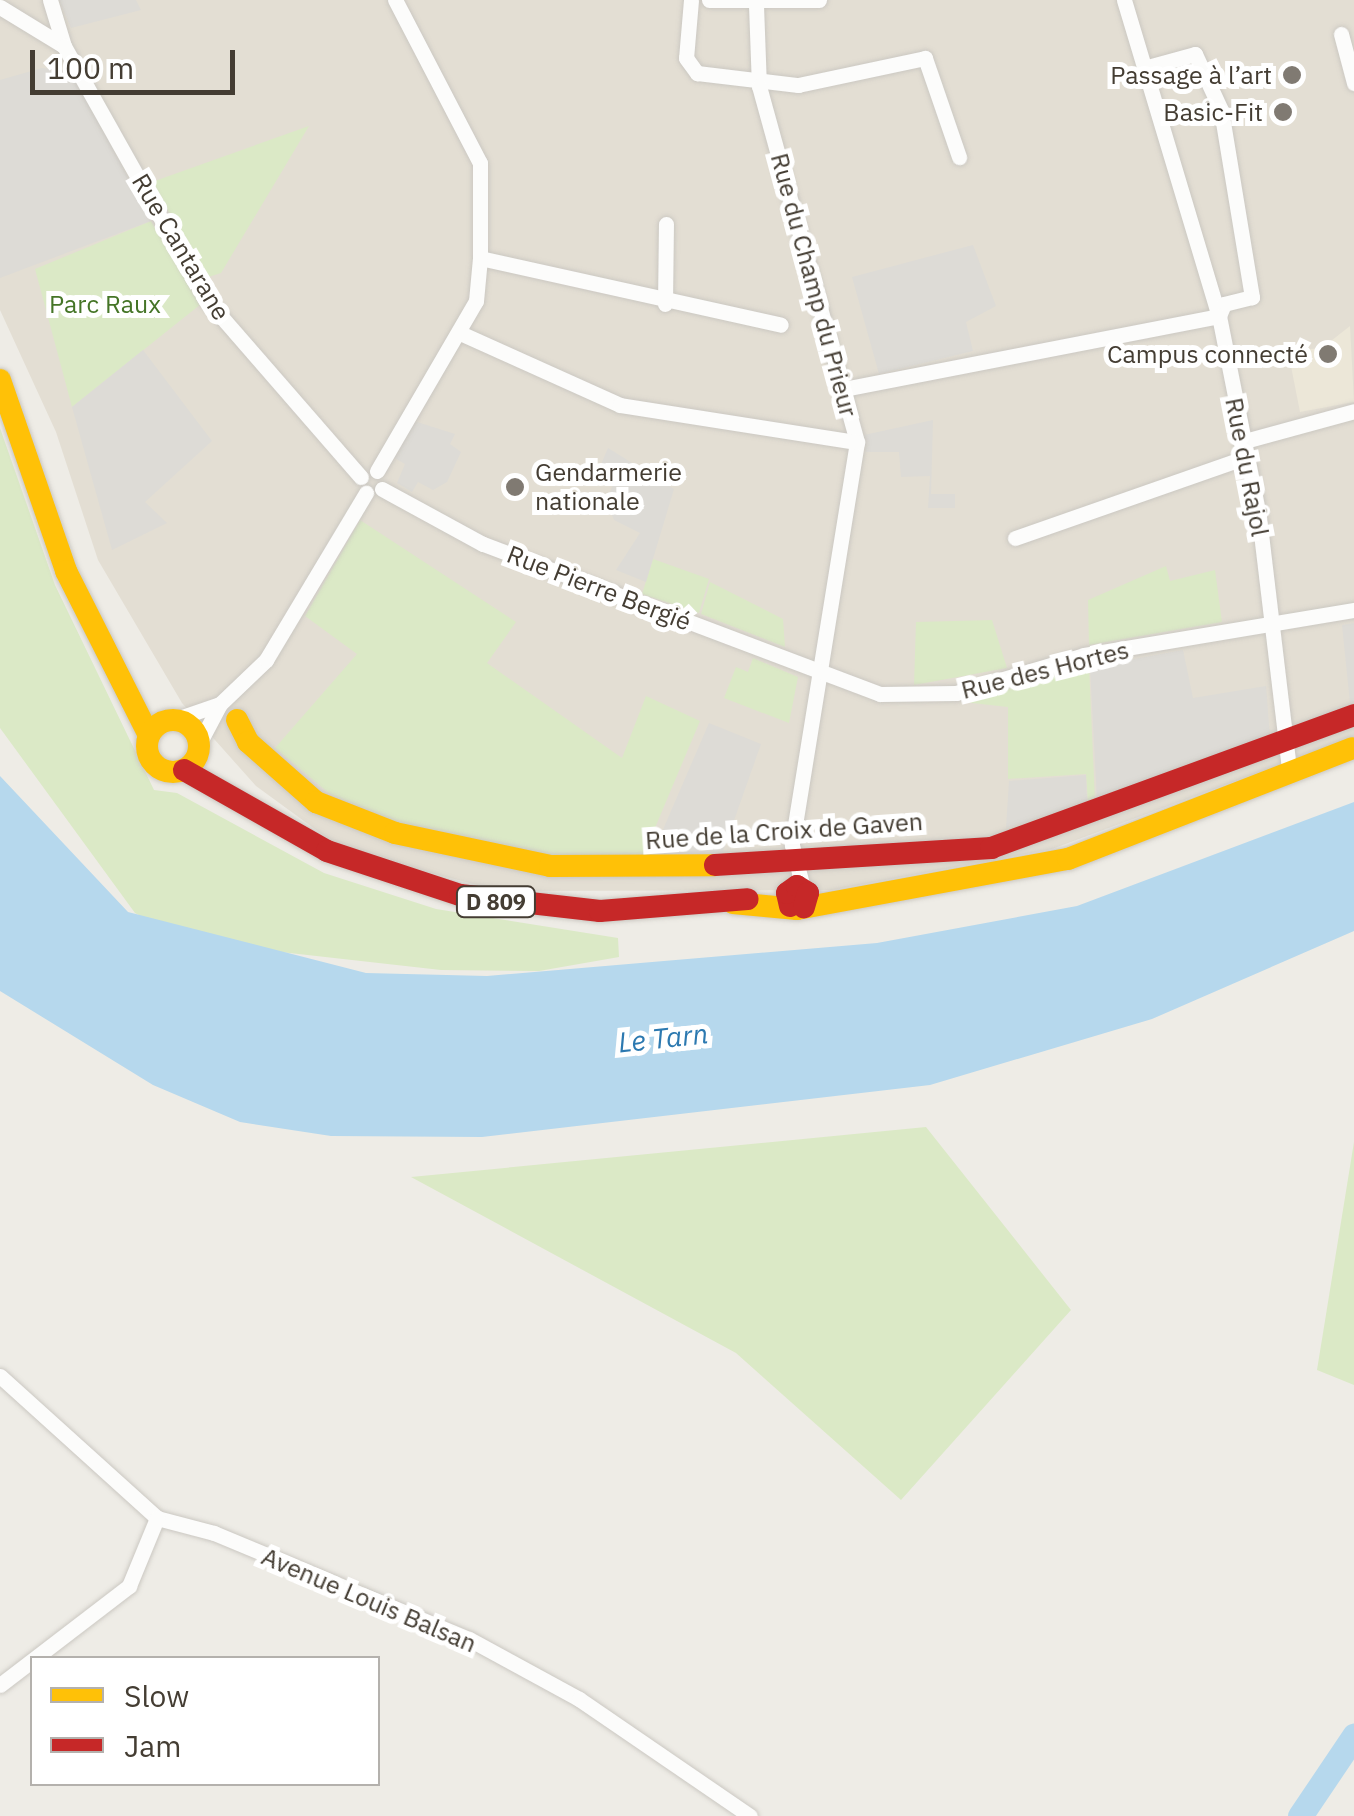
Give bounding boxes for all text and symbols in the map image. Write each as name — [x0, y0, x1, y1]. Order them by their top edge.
scale bar — [35, 30, 240, 92]
text: 100 m — [47, 48, 134, 87]
place label: Passage à l’art — [1110, 60, 1272, 90]
marker: Passage à l’art — [1281, 64, 1303, 86]
place label: Basic-Fit — [1163, 97, 1263, 127]
marker: Basic-Fit — [1272, 101, 1294, 123]
street label: Rue du Champ du Prieur — [764, 150, 864, 420]
street label: Rue Cantarane — [126, 168, 236, 326]
park label: Parc Raux — [49, 289, 161, 319]
place label: Campus connecté — [1107, 339, 1308, 369]
marker: Campus connecté — [1317, 343, 1339, 365]
street label: Rue du Rajol — [1219, 395, 1275, 539]
place label: Gendarmerie nationale — [535, 458, 682, 517]
marker: Gendarmerie nationale — [504, 476, 526, 498]
street label: Rue Pierre Bergié — [503, 539, 695, 637]
street label: Rue des Hortes — [958, 635, 1132, 705]
street label: Rue de la Croix de Gaven — [644, 806, 924, 856]
road number: D 809 — [454, 885, 538, 919]
water label: Le Tarn — [616, 1017, 710, 1059]
street label: Avenue Louis Balsan — [257, 1541, 481, 1659]
legend — [30, 1656, 380, 1786]
text: Slow — [124, 1676, 189, 1715]
text: Jam — [124, 1726, 182, 1765]

